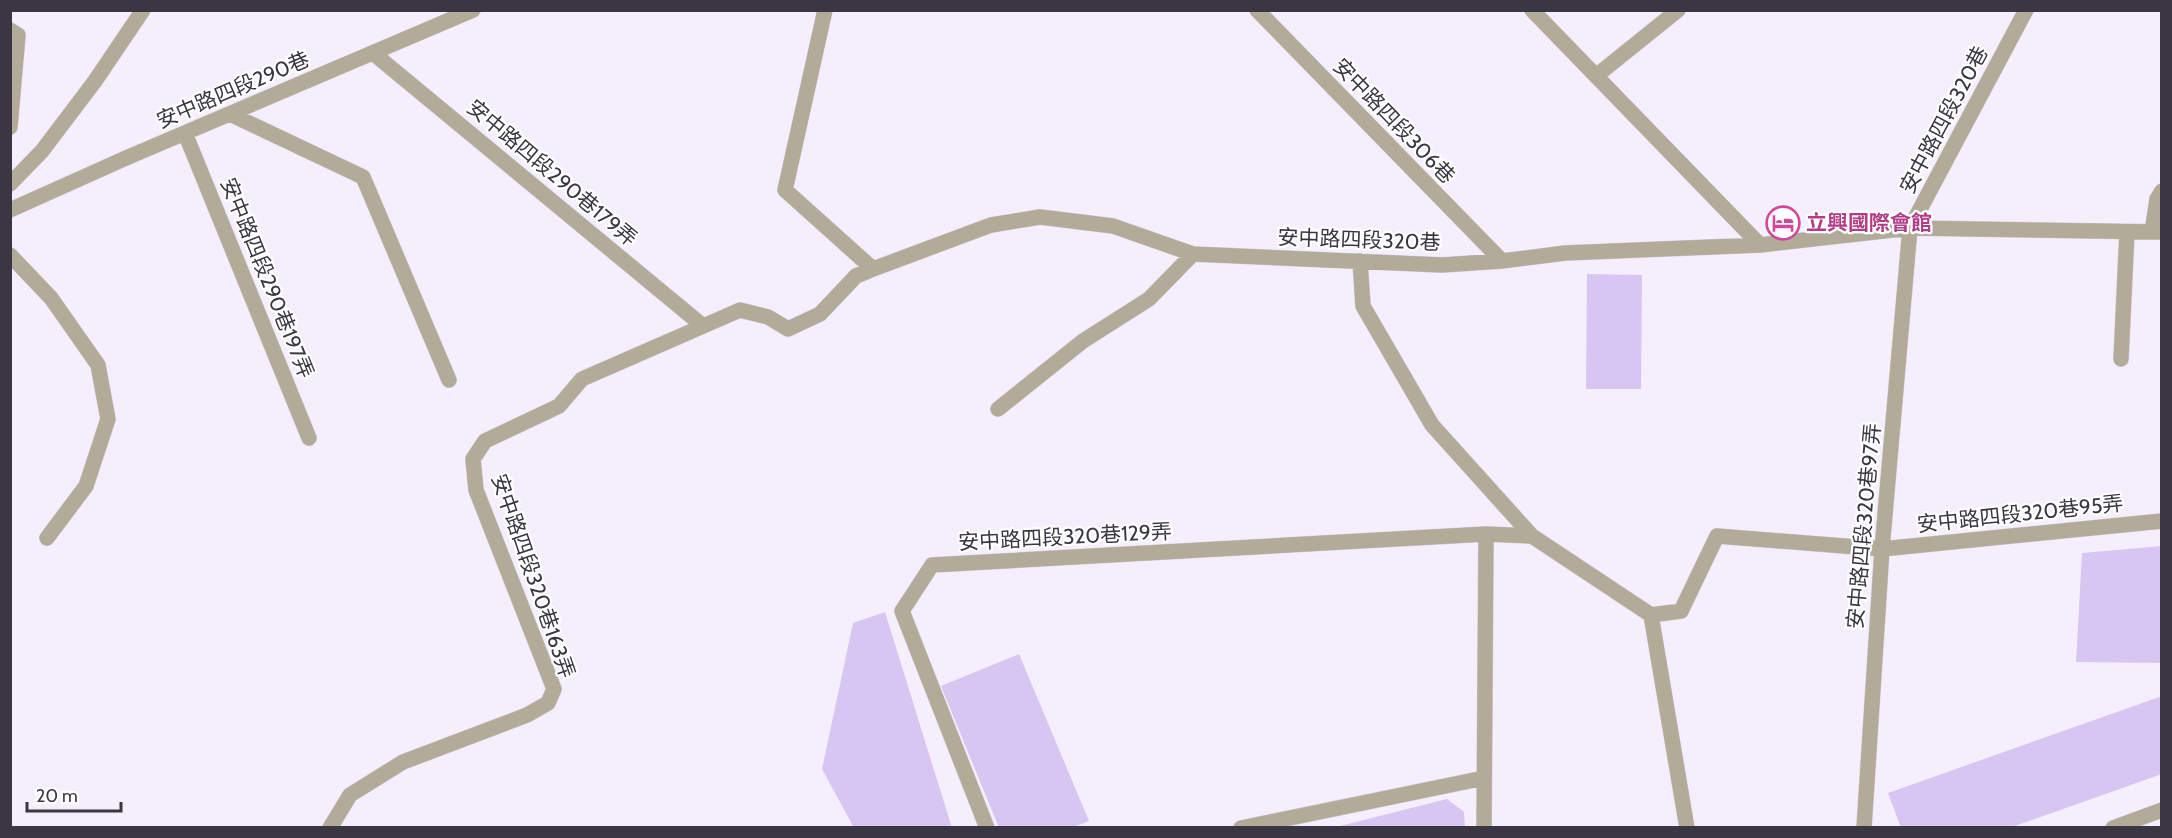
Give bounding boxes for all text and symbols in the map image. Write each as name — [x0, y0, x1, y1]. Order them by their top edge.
street label: 安中路四段320巷 — [1894, 42, 1993, 198]
street label: 安中路四段290巷 — [153, 46, 313, 133]
street label: 安中路四段306巷 — [1328, 53, 1460, 188]
street label: 安中路四段290巷179弄 — [462, 94, 642, 251]
street label: 安中路四段290巷197弄 — [216, 174, 319, 382]
hotel icon: 立興國際會館 — [1765, 205, 1801, 241]
place label: 立興國際會館 — [1806, 210, 1932, 235]
street label: 安中路四段320巷 — [1277, 224, 1441, 255]
street label: 安中路四段320巷97弄 — [1842, 422, 1885, 630]
street label: 安中路四段320巷163弄 — [487, 471, 580, 681]
street label: 安中路四段320巷95弄 — [1916, 490, 2124, 537]
street label: 安中路四段320巷129弄 — [958, 518, 1172, 555]
scale bar — [27, 775, 122, 813]
text: 20 m — [36, 785, 78, 807]

